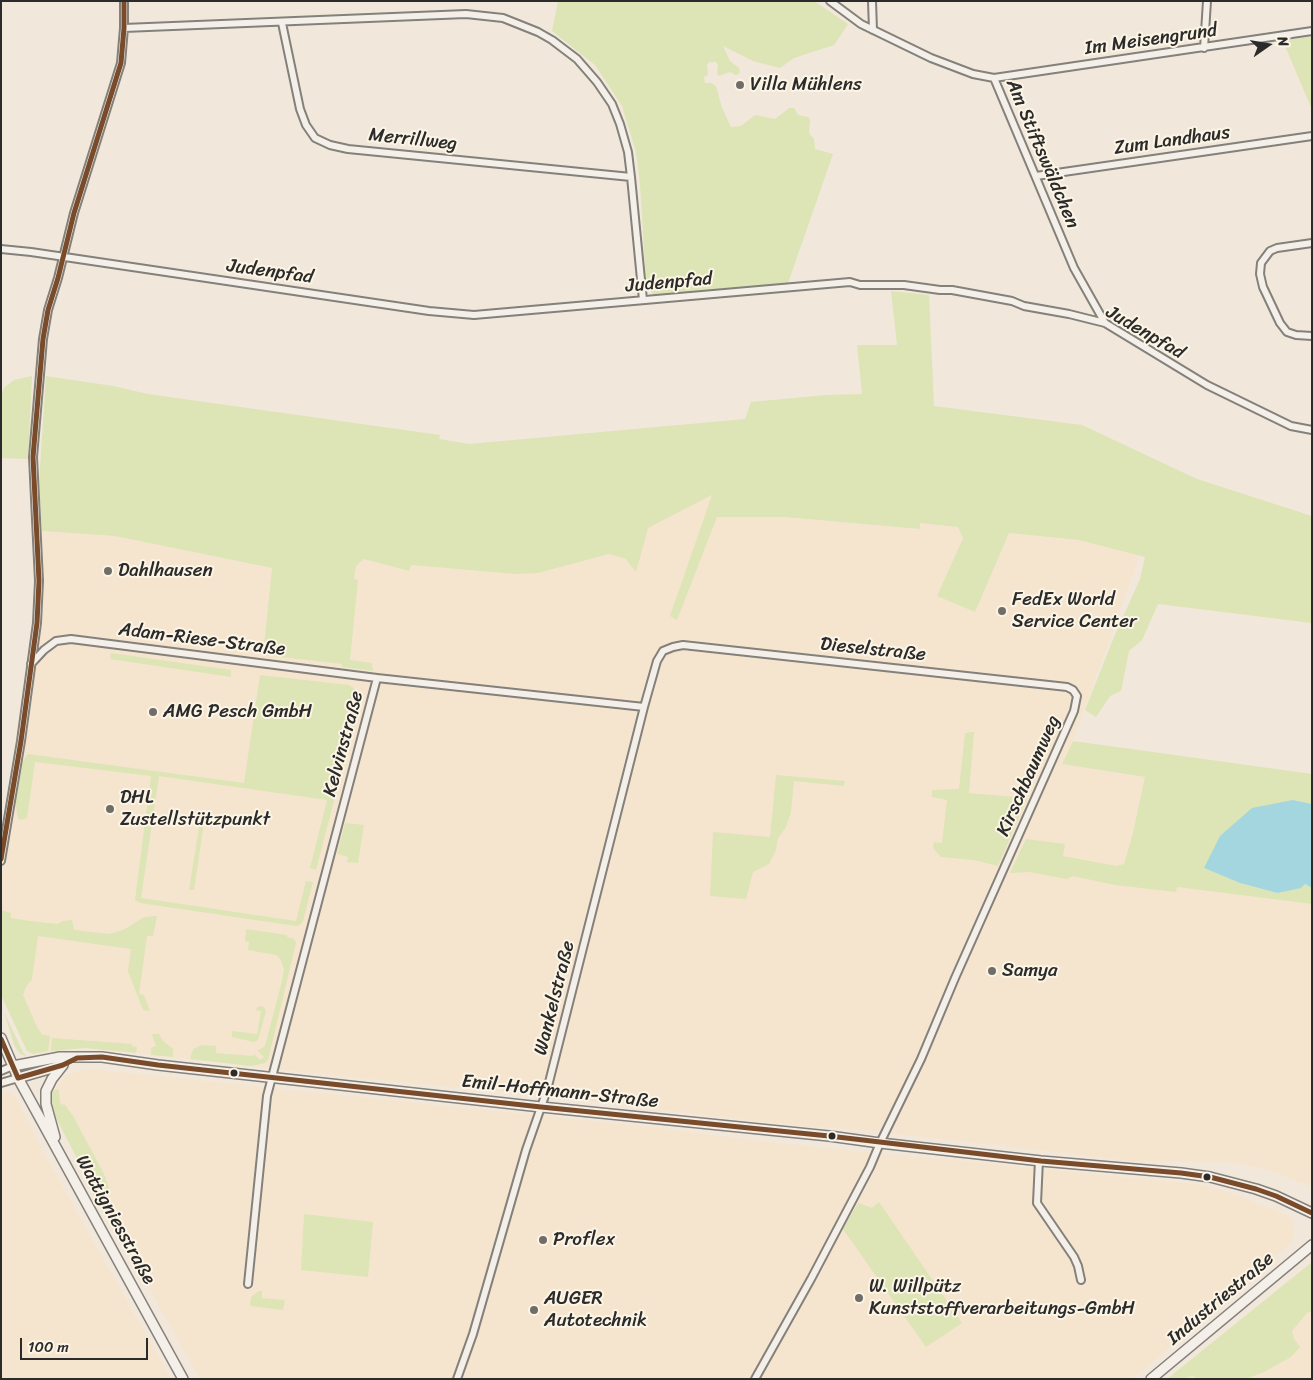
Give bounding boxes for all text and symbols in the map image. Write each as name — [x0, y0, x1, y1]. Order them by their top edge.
street label: Im Meisengrund — [1083, 19, 1219, 61]
north arrow — [1243, 20, 1293, 70]
text: N — [1270, 34, 1296, 49]
place label: Villa Mühlens — [750, 74, 862, 96]
street label: Am Stiftswäldchen — [1000, 76, 1084, 232]
marker: Villa Mühlens — [734, 79, 746, 91]
street label: Zum Landhaus — [1112, 122, 1232, 160]
street label: Merrillweg — [368, 124, 458, 156]
street label: Judenpfad — [225, 255, 315, 289]
street label: Judenpfad — [625, 268, 713, 298]
street label: Judenpfad — [1102, 301, 1188, 365]
place label: Dahlhausen — [118, 560, 213, 582]
marker: Dahlhausen — [102, 565, 114, 577]
place label: FedEx World Service Center — [1012, 589, 1137, 633]
marker: FedEx World Service Center — [996, 605, 1008, 617]
street label: Adam-Riese-Straße — [117, 618, 287, 662]
street label: Dieselstraße — [819, 633, 927, 667]
street label: Kelvinstraße — [319, 689, 369, 799]
place label: AMG Pesch GmbH — [163, 701, 312, 723]
marker: AMG Pesch GmbH — [147, 706, 159, 718]
street label: Kirschbaumweg — [992, 712, 1066, 840]
place label: DHL Zustellstützpunkt — [120, 787, 270, 831]
marker: DHL Zustellstützpunkt — [104, 803, 116, 815]
street label: Wankelstraße — [530, 939, 580, 1057]
place label: Samya — [1002, 960, 1057, 982]
marker: Samya — [986, 965, 998, 977]
unlabelled marker — [229, 1068, 239, 1078]
street label: Emil-Hoffmann-Straße — [460, 1070, 660, 1114]
unlabelled marker — [827, 1131, 837, 1141]
street label: Wattigniesstraße — [70, 1151, 160, 1289]
unlabelled marker — [1202, 1172, 1212, 1182]
place label: Proflex — [553, 1229, 615, 1251]
marker: Proflex — [537, 1234, 549, 1246]
street label: Industriestraße — [1163, 1248, 1279, 1350]
place label: W. Willpütz Kunststoffverarbeitungs-GmbH — [869, 1276, 1135, 1320]
place label: AUGER Autotechnik — [544, 1288, 647, 1332]
marker: W. Willpütz Kunststoffverarbeitungs-GmbH — [853, 1292, 865, 1304]
marker: AUGER Autotechnik — [528, 1304, 540, 1316]
scale bar — [22, 1328, 150, 1360]
text: 100 m — [28, 1334, 69, 1360]

